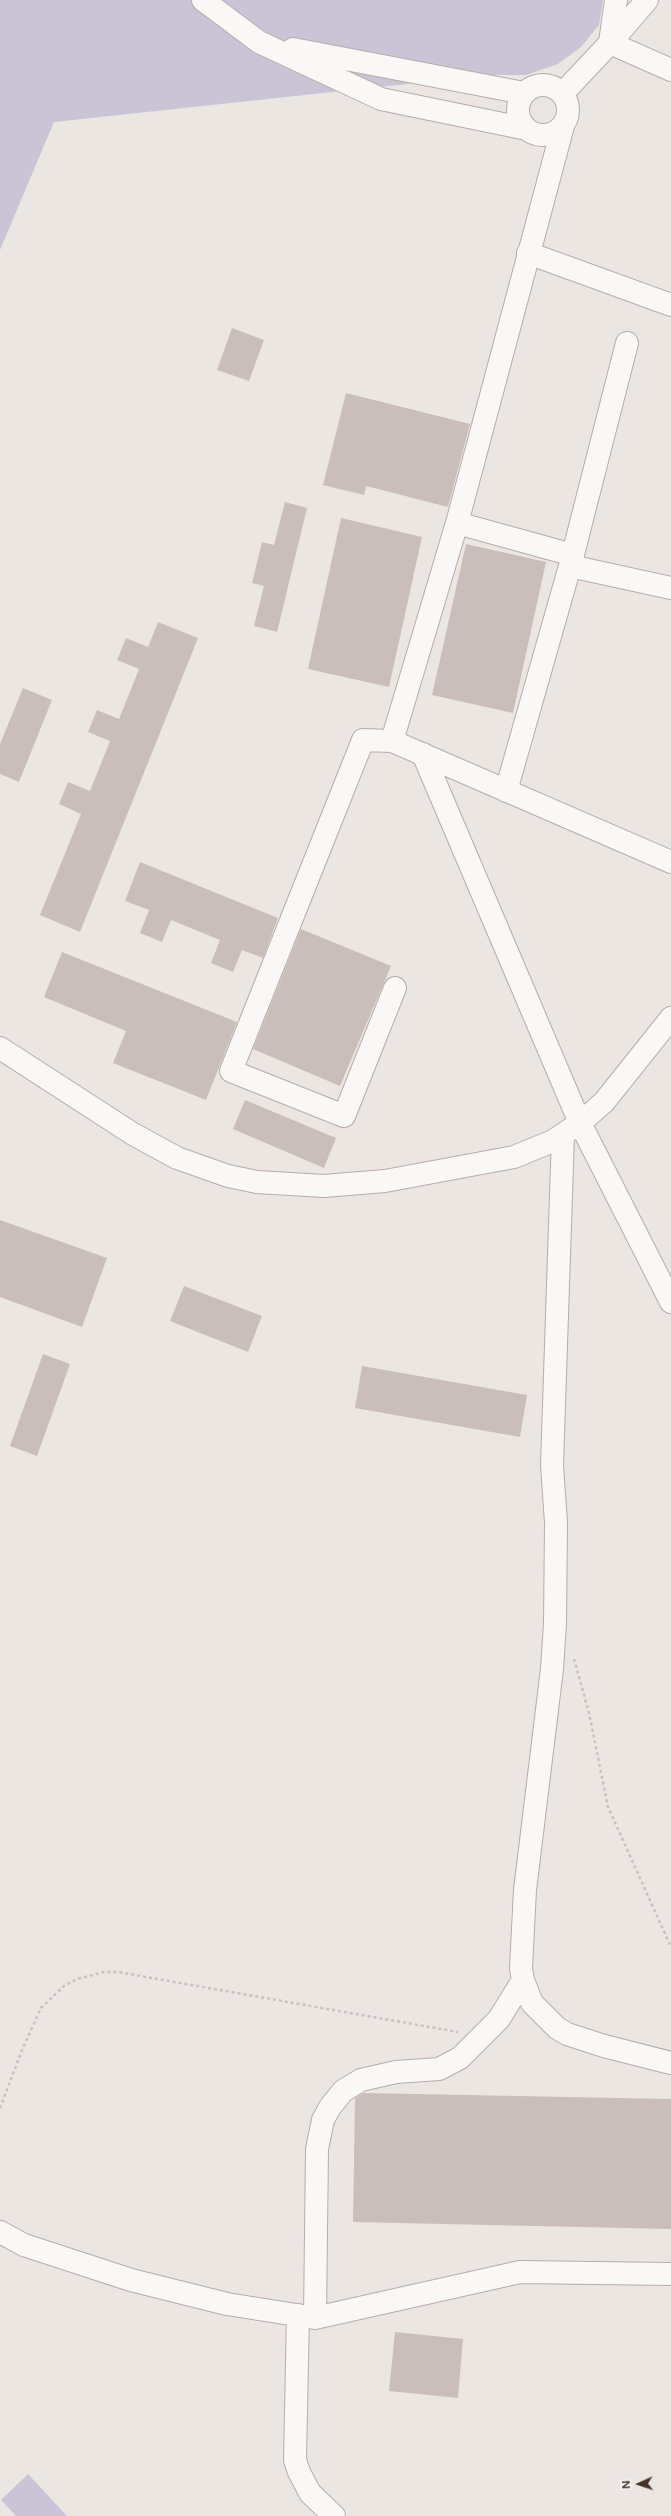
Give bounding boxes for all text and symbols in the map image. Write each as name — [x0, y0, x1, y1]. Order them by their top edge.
north arrow — [619, 2464, 659, 2504]
text: N — [620, 2480, 633, 2489]

